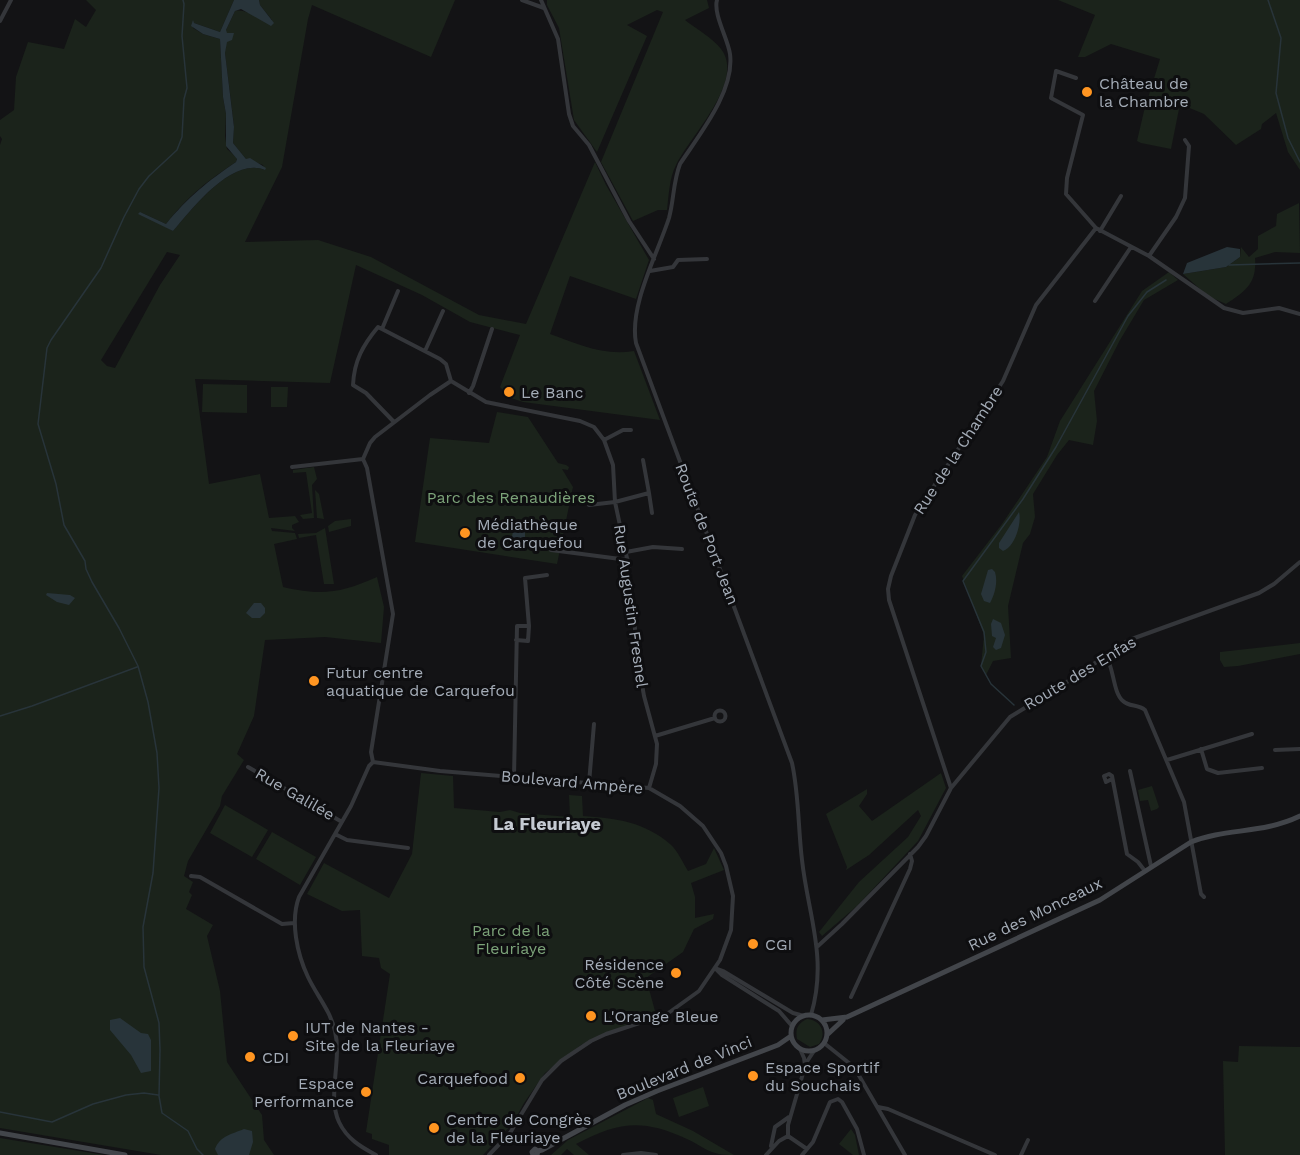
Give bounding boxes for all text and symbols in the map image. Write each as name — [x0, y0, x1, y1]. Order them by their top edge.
place label: Château de la Chambre — [1099, 74, 1189, 111]
marker: Château de la Chambre — [1080, 85, 1094, 99]
street label: Rue de la Chambre — [909, 382, 1007, 518]
place label: Le Banc — [521, 383, 583, 402]
marker: Le Banc — [502, 385, 516, 399]
street label: Route de Port Jean — [671, 461, 743, 607]
park label: Parc des Renaudières — [427, 488, 595, 507]
place label: Médiathèque de Carquefou — [477, 515, 583, 552]
street label: Rue Augustin Fresnel — [610, 523, 652, 689]
marker: Médiathèque de Carquefou — [458, 526, 472, 540]
street label: Route des Enfas — [1020, 632, 1140, 714]
place label: Futur centre aquatique de Carquefou — [326, 663, 515, 700]
marker: Futur centre aquatique de Carquefou — [307, 674, 321, 688]
street label: Rue Galilée — [252, 764, 338, 824]
street label: Boulevard Ampère — [500, 766, 644, 798]
district label: La Fleuriaye — [493, 813, 601, 834]
street label: Rue des Monceaux — [965, 873, 1105, 955]
park label: Parc de la Fleuriaye — [472, 921, 550, 958]
place label: CGI — [765, 935, 792, 954]
marker: CGI — [746, 937, 760, 951]
place label: Résidence Côté Scène — [575, 955, 664, 992]
marker: Résidence Côté Scène — [669, 966, 683, 980]
place label: L'Orange Bleue — [603, 1007, 718, 1026]
marker: L'Orange Bleue — [584, 1009, 598, 1023]
place label: IUT de Nantes - Site de la Fleuriaye — [305, 1018, 455, 1055]
marker: IUT de Nantes - Site de la Fleuriaye — [286, 1029, 300, 1043]
street label: Boulevard de Vinci — [613, 1032, 755, 1104]
place label: CDI — [262, 1048, 289, 1067]
marker: CDI — [243, 1050, 257, 1064]
place label: Espace Sportif du Souchais — [765, 1058, 880, 1095]
place label: Carquefood — [417, 1069, 508, 1088]
marker: Espace Sportif du Souchais — [746, 1069, 760, 1083]
marker: Carquefood — [513, 1071, 527, 1085]
place label: Espace Performance — [254, 1074, 354, 1111]
marker: Espace Performance — [359, 1085, 373, 1099]
place label: Centre de Congrès de la Fleuriaye — [446, 1110, 591, 1147]
marker: Centre de Congrès de la Fleuriaye — [427, 1121, 441, 1135]

